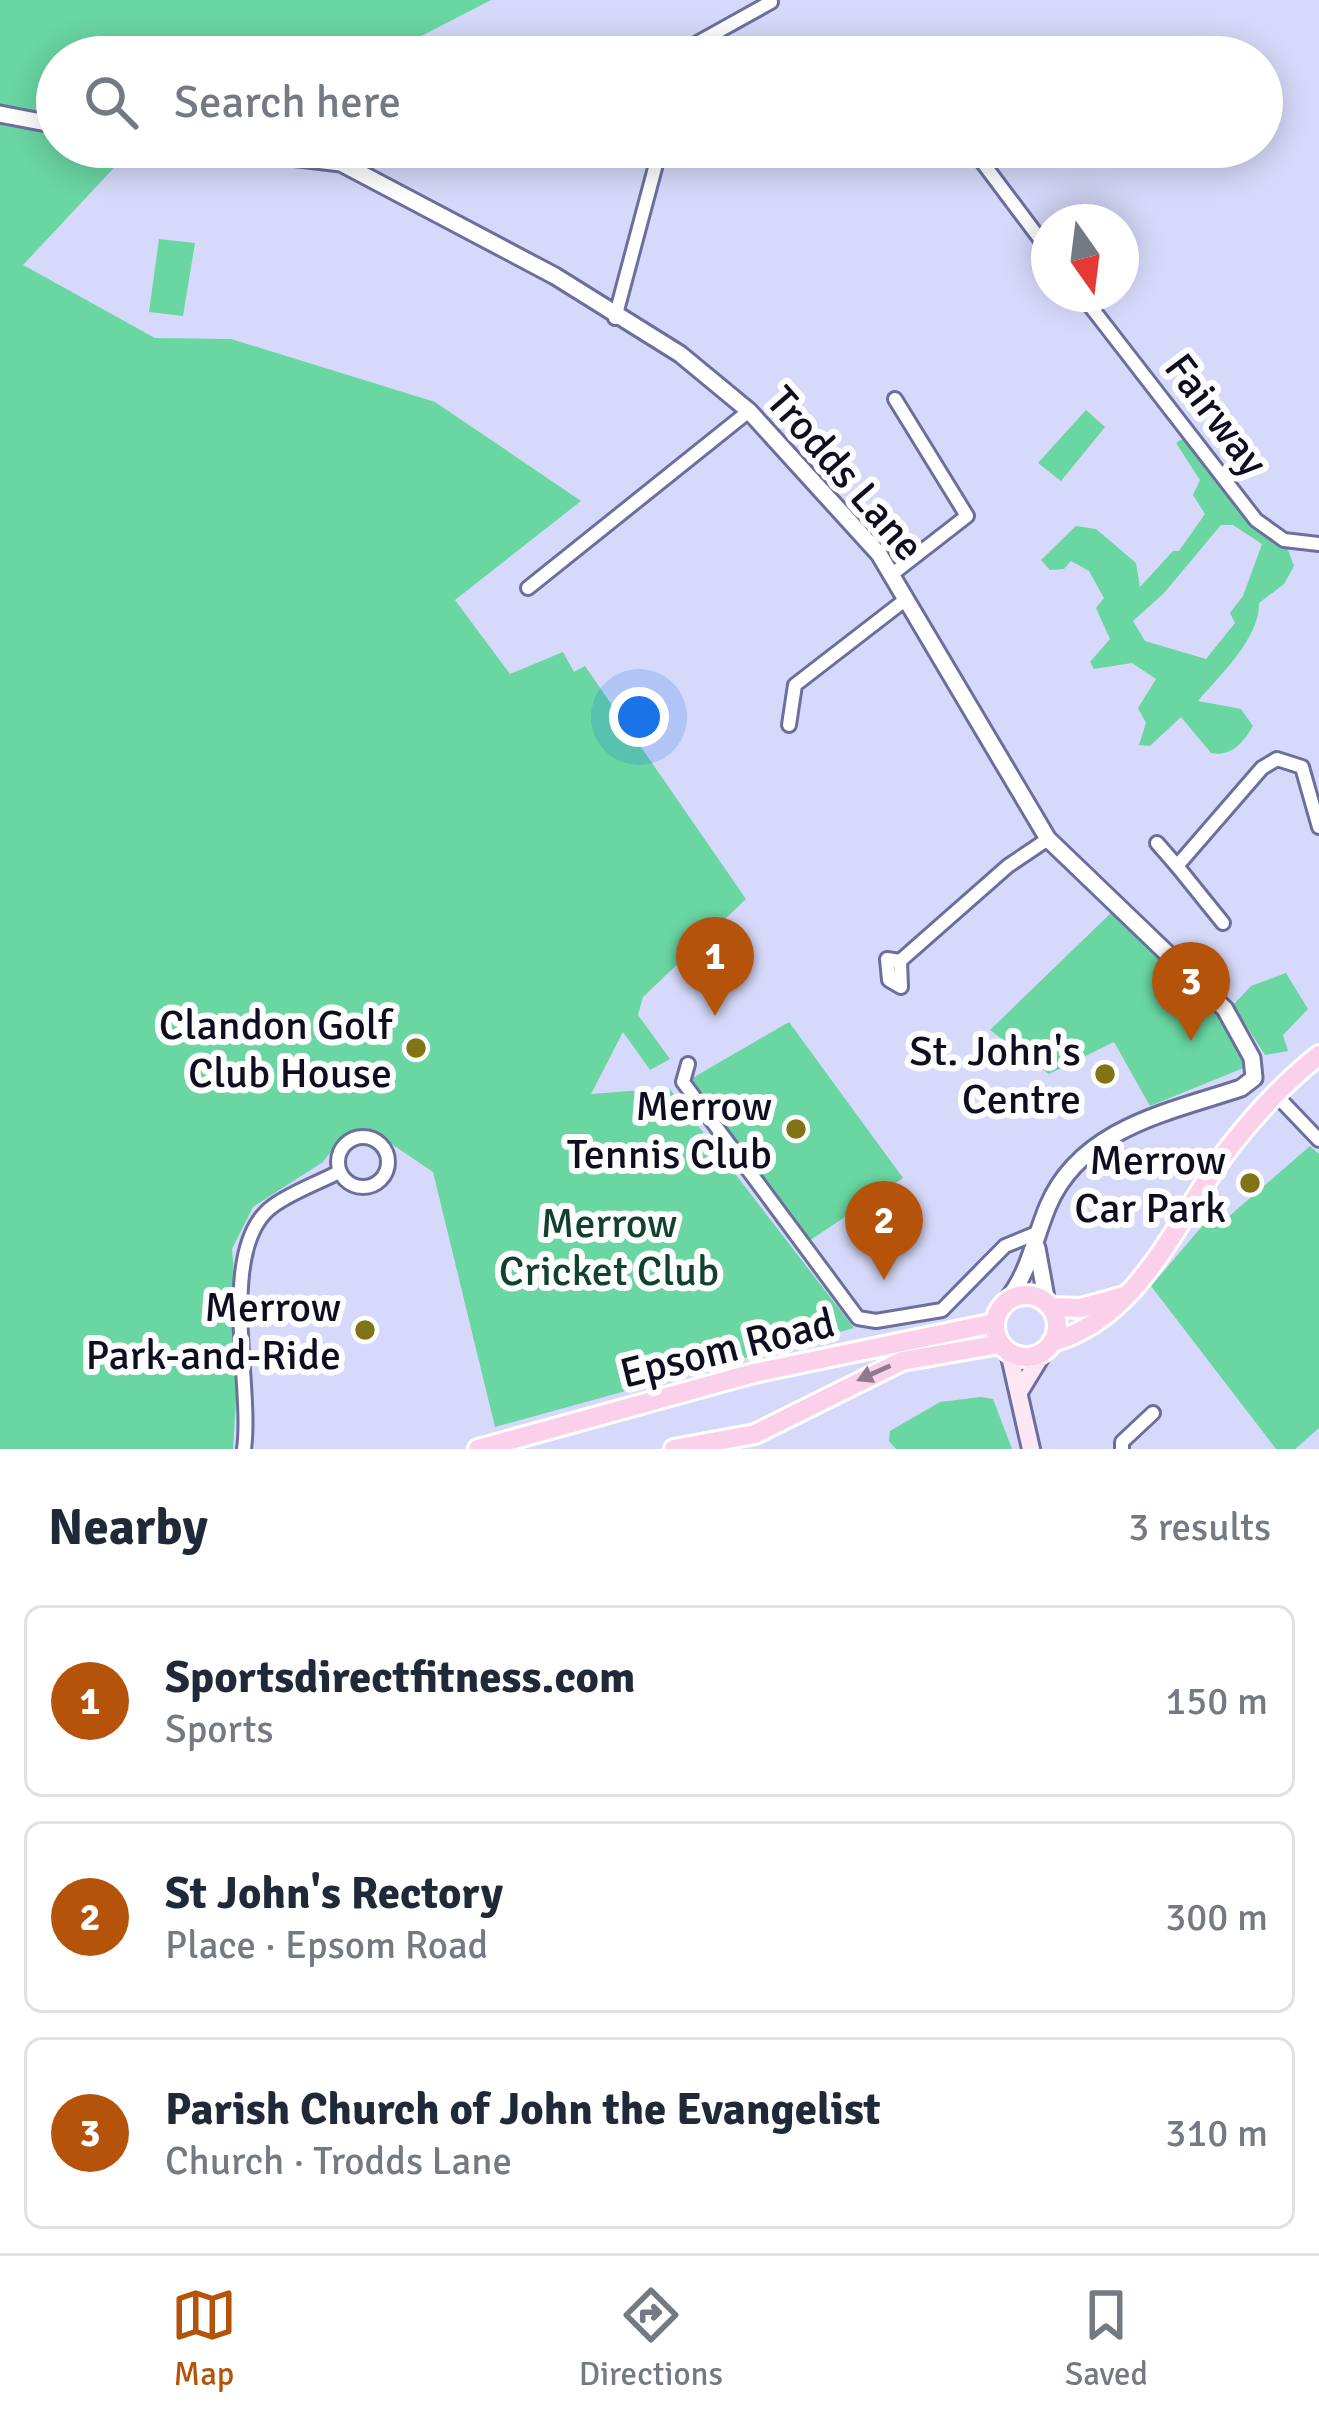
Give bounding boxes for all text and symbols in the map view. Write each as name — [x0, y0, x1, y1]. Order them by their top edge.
search box — [36, 36, 1283, 168]
icon: search — [78, 69, 144, 135]
text: Search here — [174, 75, 401, 130]
north arrow — [1031, 204, 1139, 312]
street label: Fairway — [1153, 344, 1278, 486]
street label: Trodds Lane — [755, 377, 934, 571]
your location — [609, 687, 669, 747]
pin: 1 — [676, 917, 754, 1016]
pin: 3 — [1152, 942, 1230, 1041]
place label: Clandon Golf Club House — [159, 1000, 394, 1099]
place label: St. John's Centre — [909, 1026, 1081, 1125]
marker: Clandon Golf Club House — [403, 1035, 429, 1061]
marker: St. John's Centre — [1092, 1061, 1118, 1087]
place label: Merrow Tennis Club — [567, 1081, 772, 1180]
marker: Merrow Tennis Club — [783, 1116, 809, 1142]
place label: Merrow Car Park — [1074, 1135, 1226, 1234]
marker: Merrow Car Park — [1237, 1170, 1263, 1196]
pin: 2 — [845, 1181, 923, 1280]
park label: Merrow Cricket Club — [499, 1198, 719, 1297]
place label: Merrow Park-and-Ride — [86, 1282, 341, 1381]
street label: Epsom Road — [615, 1297, 840, 1400]
marker: Merrow Park-and-Ride — [352, 1317, 378, 1343]
one-way arrow — [856, 1363, 891, 1383]
text: Nearby — [48, 1496, 208, 1559]
text: 3 results — [1128, 1503, 1271, 1551]
text: Sportsdirectfitness.com — [165, 1650, 635, 1705]
text: 1 — [79, 1677, 101, 1725]
text: 150 m — [1165, 1677, 1268, 1725]
text: Sports — [165, 1705, 274, 1753]
text: St John's Rectory — [165, 1866, 503, 1921]
text: 2 — [79, 1893, 101, 1941]
text: 300 m — [1165, 1893, 1268, 1941]
text: Place · Epsom Road — [165, 1921, 488, 1969]
text: Parish Church of John the Evangelist — [165, 2082, 881, 2137]
text: 3 — [79, 2109, 101, 2157]
text: 310 m — [1165, 2109, 1268, 2157]
text: Church · Trodds Lane — [165, 2137, 512, 2185]
tab: Map — [171, 2282, 237, 2395]
tab: Directions — [579, 2282, 723, 2395]
tab: Saved — [1065, 2282, 1148, 2395]

